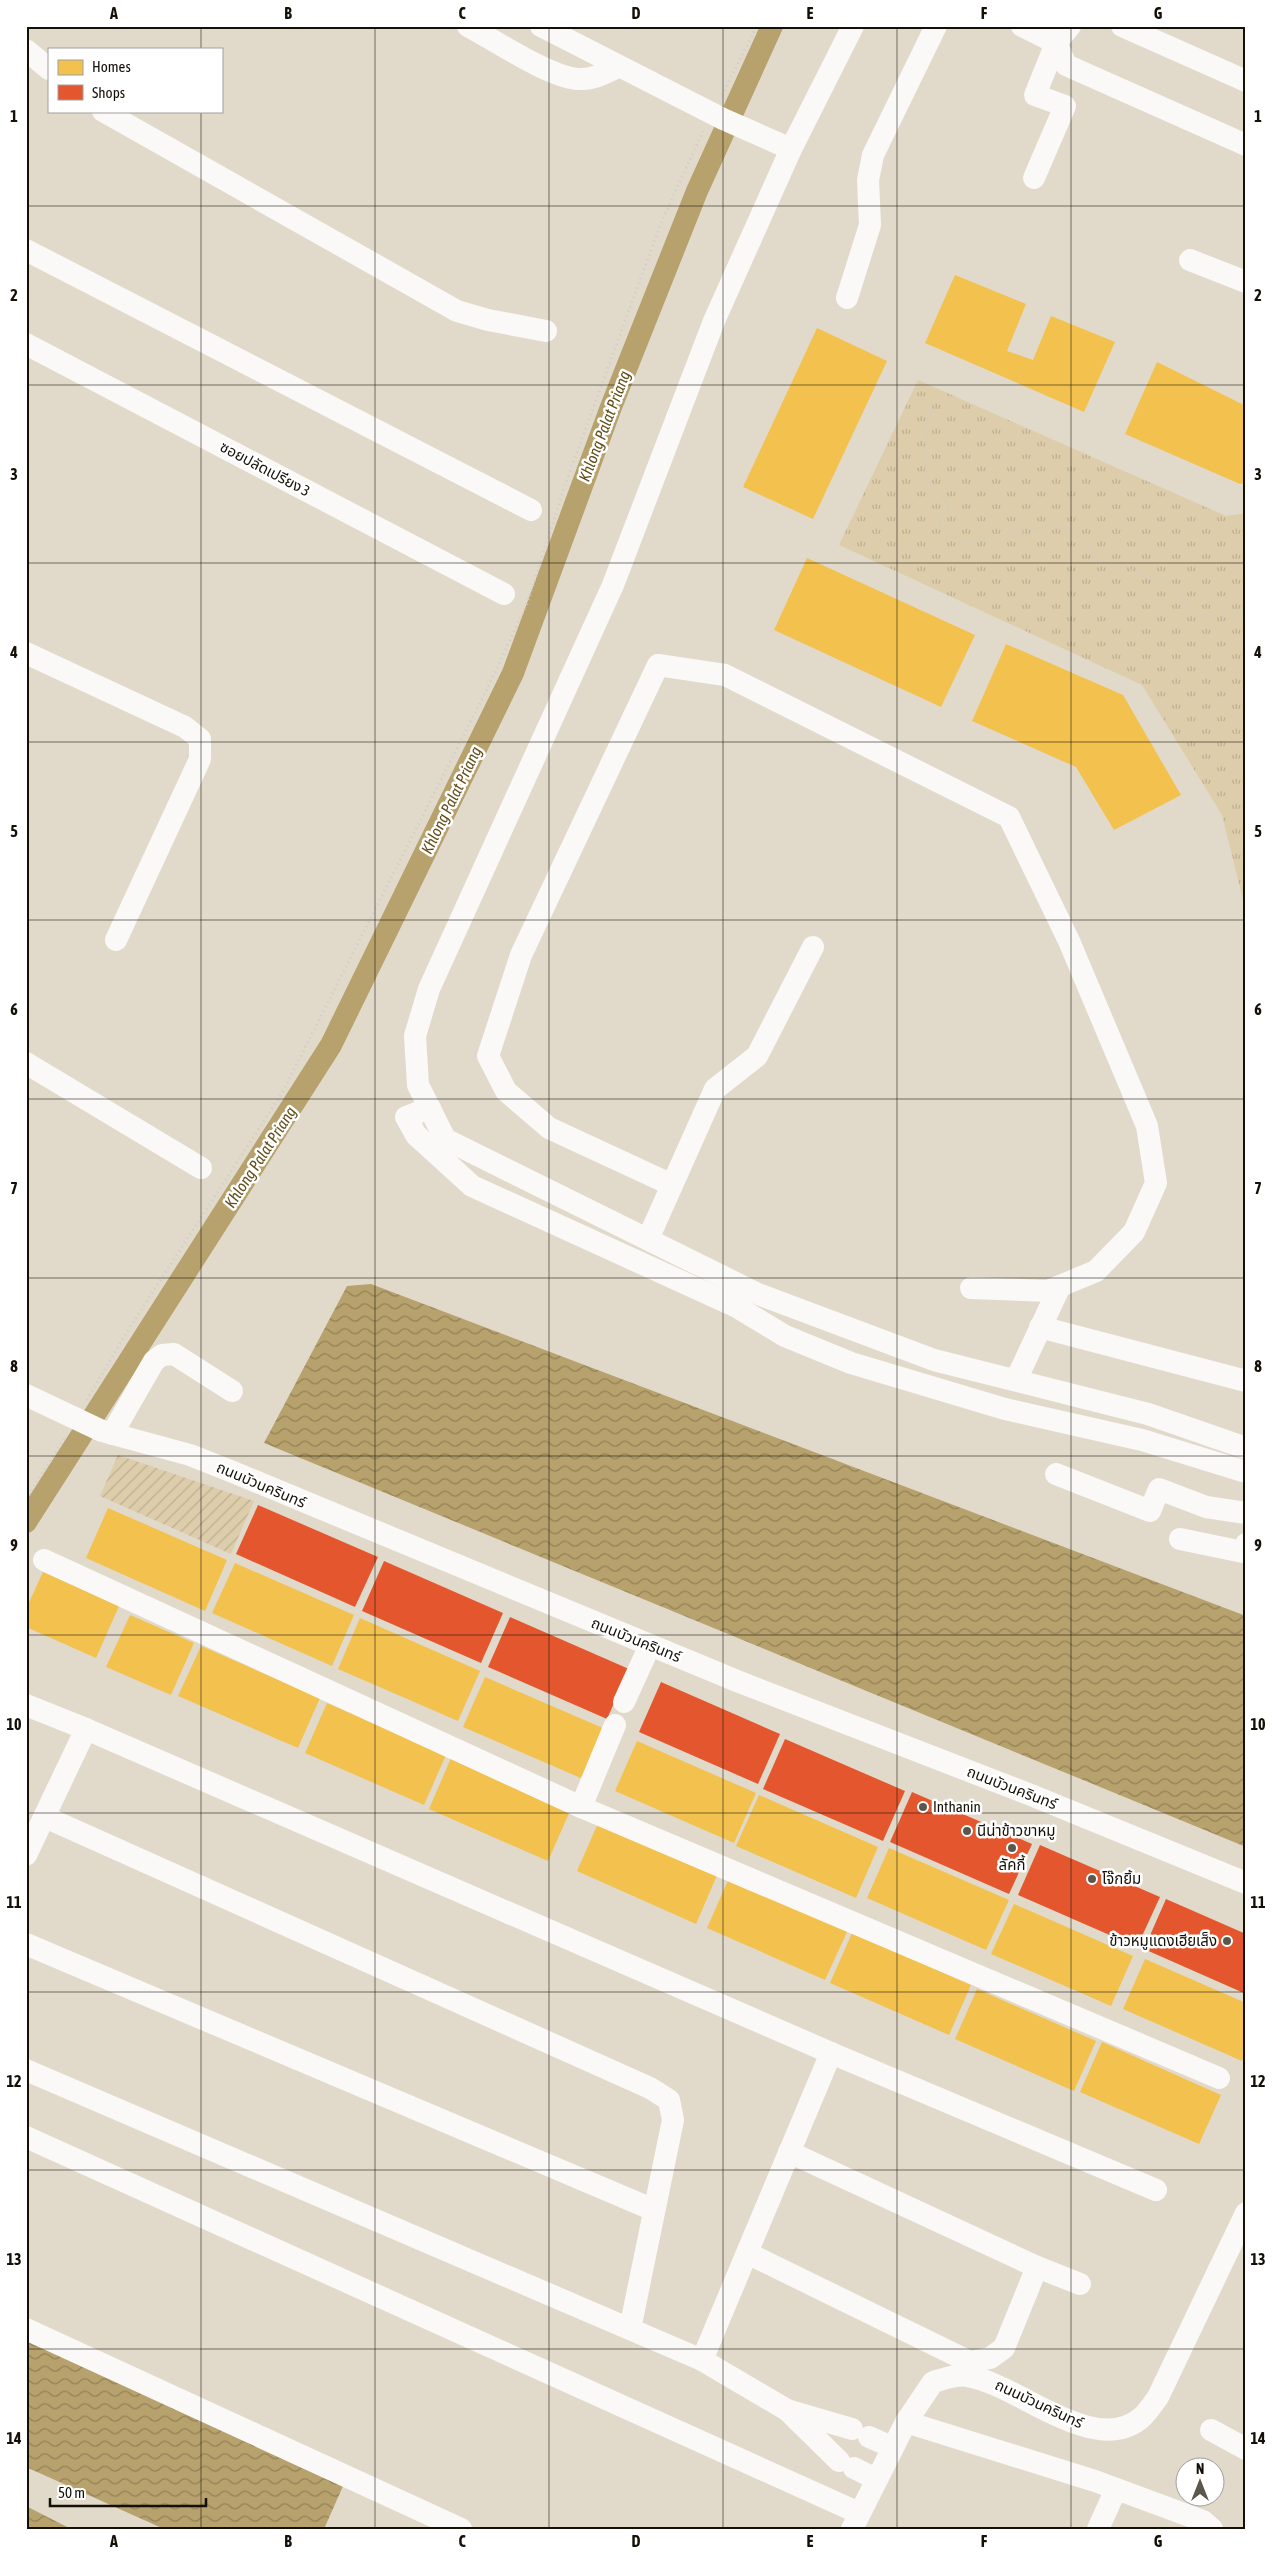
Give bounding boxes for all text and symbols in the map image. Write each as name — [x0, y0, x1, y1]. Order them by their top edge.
text: A — [109, 4, 118, 22]
text: B — [284, 4, 292, 22]
text: C — [458, 4, 466, 22]
text: D — [632, 4, 641, 22]
text: E — [807, 4, 814, 22]
text: F — [981, 4, 988, 22]
text: G — [1154, 4, 1163, 22]
legend — [48, 48, 222, 112]
text: Homes — [92, 58, 131, 75]
text: Shops — [92, 84, 125, 101]
text: 1 — [10, 107, 18, 125]
text: 1 — [1254, 107, 1262, 125]
text: 2 — [10, 286, 18, 304]
text: 2 — [1254, 286, 1262, 304]
water label: Khlong Palat Priang — [575, 368, 634, 484]
street label: ซอยปลัดเปรียง 3 — [217, 438, 313, 499]
text: 3 — [10, 465, 18, 483]
text: 3 — [1254, 465, 1262, 483]
text: 4 — [9, 643, 18, 661]
text: 4 — [1253, 643, 1262, 661]
water label: Khlong Palat Priang — [417, 743, 486, 857]
text: 5 — [10, 822, 18, 840]
text: 5 — [1254, 822, 1262, 840]
text: 6 — [10, 1000, 18, 1018]
text: 6 — [1254, 1000, 1262, 1018]
water label: Khlong Palat Priang — [221, 1103, 300, 1211]
text: 7 — [10, 1179, 18, 1197]
text: 7 — [1254, 1179, 1262, 1197]
text: 8 — [10, 1357, 18, 1375]
text: 8 — [1254, 1357, 1262, 1375]
street label: ถนนบัวนครินทร์ — [214, 1458, 309, 1511]
text: 9 — [10, 1536, 18, 1554]
text: 9 — [1254, 1536, 1262, 1554]
street label: ถนนบัวนครินทร์ — [589, 1614, 684, 1666]
text: 10 — [6, 1715, 22, 1733]
text: 10 — [1250, 1715, 1266, 1733]
street label: ถนนบัวนครินทร์ — [965, 1763, 1060, 1813]
place label: Inthanin — [933, 1798, 981, 1815]
marker: Inthanin — [917, 1801, 929, 1813]
place label: นีน่าข้าวขาหมู — [977, 1822, 1055, 1840]
marker: นีน่าข้าวขาหมู — [961, 1825, 973, 1837]
marker: ลัคกี้ — [1006, 1842, 1018, 1854]
place label: ลัคกี้ — [999, 1854, 1025, 1873]
place label: โจ๊กยิ้ม — [1102, 1869, 1141, 1887]
marker: โจ๊กยิ้ม — [1086, 1873, 1098, 1885]
text: 11 — [6, 1893, 22, 1911]
text: 11 — [1250, 1893, 1266, 1911]
place label: ข้าวหมูแดงเฮียเส็ง — [1109, 1932, 1217, 1950]
marker: ข้าวหมูแดงเฮียเส็ง — [1221, 1935, 1233, 1947]
text: 12 — [6, 2072, 22, 2090]
text: 12 — [1250, 2072, 1266, 2090]
text: 13 — [6, 2250, 22, 2268]
text: 13 — [1250, 2250, 1266, 2268]
street label: ถนนบัวนครินทร์ — [992, 2376, 1087, 2432]
text: 14 — [6, 2429, 22, 2447]
text: 14 — [1250, 2429, 1266, 2447]
north arrow — [1174, 2458, 1224, 2508]
text: N — [1196, 2461, 1204, 2477]
scale bar — [50, 2475, 206, 2507]
text: 50 m — [58, 2484, 85, 2501]
text: A — [109, 2532, 118, 2550]
text: B — [284, 2532, 292, 2550]
text: C — [458, 2532, 466, 2550]
text: D — [632, 2532, 641, 2550]
text: E — [807, 2532, 814, 2550]
text: F — [981, 2532, 988, 2550]
text: G — [1154, 2532, 1163, 2550]

